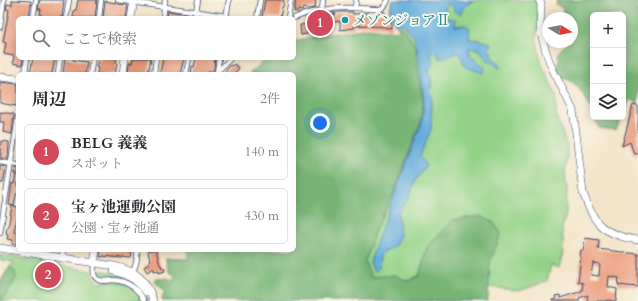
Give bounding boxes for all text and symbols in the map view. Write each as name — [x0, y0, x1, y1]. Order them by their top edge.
pin: 1 — [307, 8, 333, 38]
place label: メゾンジョアⅡ — [353, 11, 450, 30]
north arrow — [542, 12, 578, 48]
map controls — [590, 12, 626, 120]
button: + — [590, 12, 626, 48]
marker: メゾンジョアⅡ — [340, 15, 350, 25]
search box — [16, 16, 296, 60]
icon: search — [30, 27, 52, 49]
text: ここで検索 — [62, 29, 137, 49]
button: − — [590, 48, 626, 84]
button: layers — [590, 84, 626, 120]
text: 周辺 — [32, 88, 66, 111]
text: 2件 — [260, 90, 280, 108]
your location — [310, 113, 330, 133]
text: BELG 義義 — [71, 133, 147, 153]
text: 1 — [43, 143, 49, 161]
text: 140 m — [245, 143, 279, 161]
text: スポット — [71, 155, 123, 173]
text: 宝ヶ池運動公園 — [71, 197, 176, 217]
text: 2 — [43, 207, 49, 225]
text: 430 m — [245, 207, 279, 225]
text: 公園 · 宝ヶ池通 — [71, 219, 159, 237]
pin: 2 — [35, 260, 61, 290]

